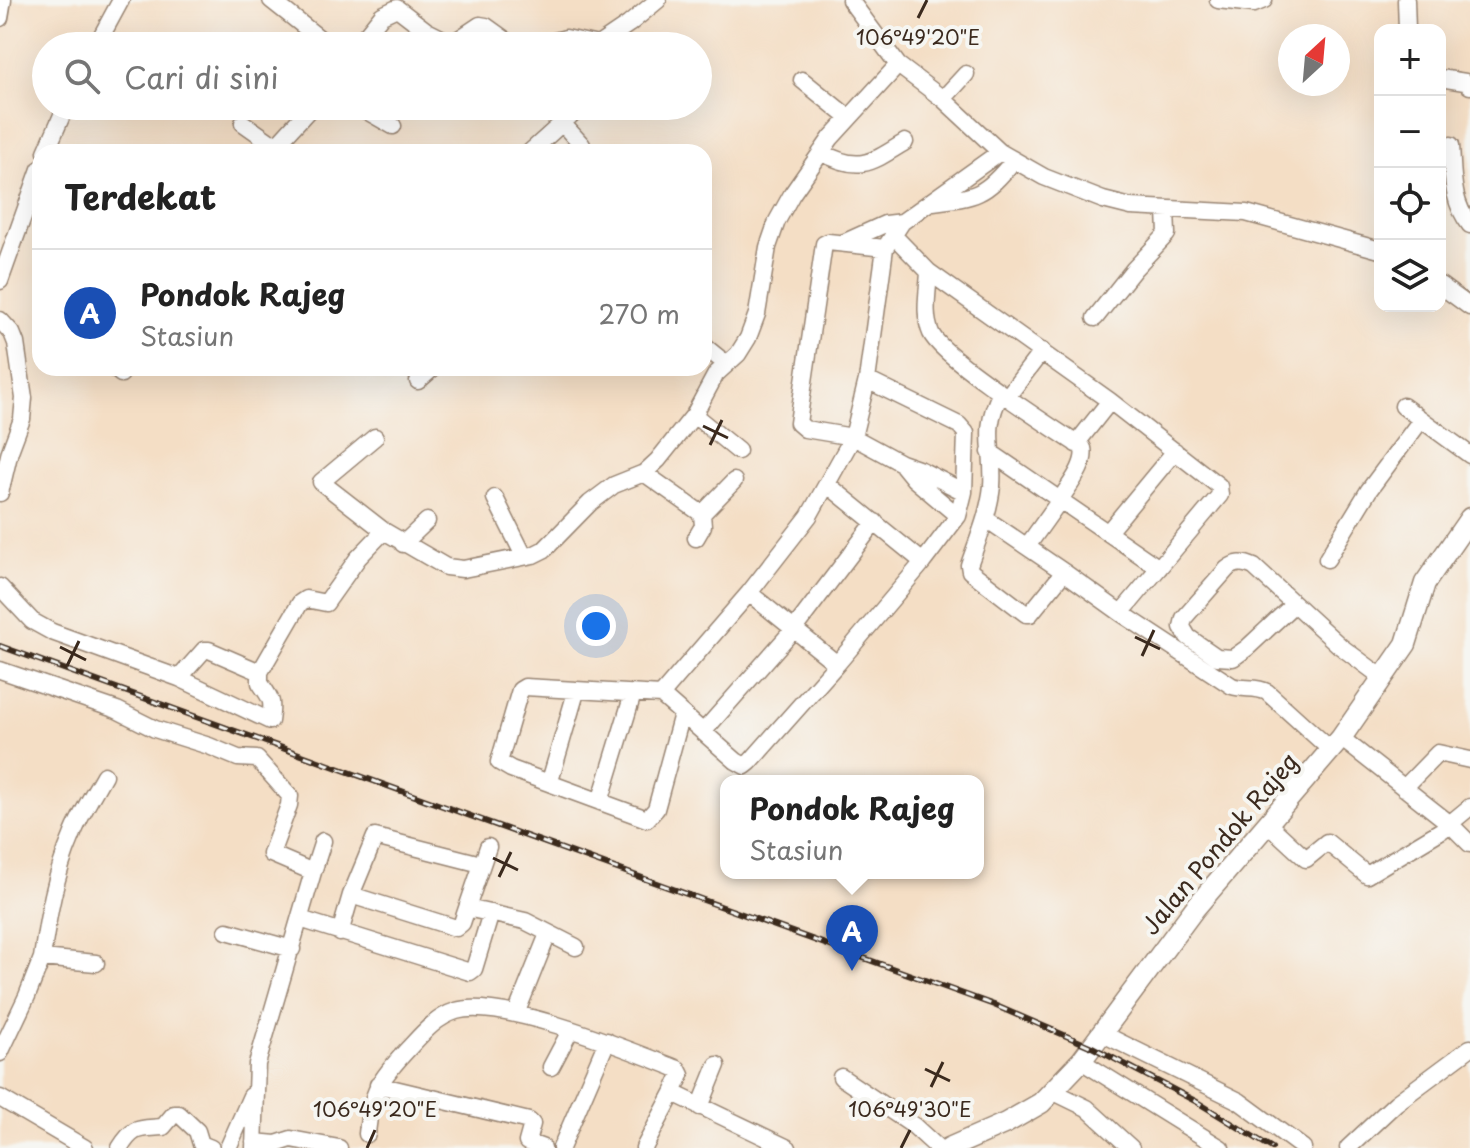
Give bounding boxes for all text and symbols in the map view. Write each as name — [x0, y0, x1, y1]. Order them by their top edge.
text: 106°49'20"E — [856, 22, 980, 52]
north arrow — [1278, 24, 1350, 96]
map controls — [1374, 24, 1446, 312]
button: + — [1374, 24, 1446, 96]
search box — [32, 32, 712, 120]
icon: search — [60, 54, 104, 98]
text: Cari di sini — [124, 54, 279, 99]
button: − — [1374, 96, 1446, 168]
button: locate — [1374, 168, 1446, 240]
text: Terdekat — [64, 170, 216, 222]
button: layers — [1374, 240, 1446, 312]
text: Pondok Rajeg — [140, 271, 345, 316]
text: A — [80, 294, 100, 333]
text: 270 m — [599, 294, 680, 333]
text: Stasiun — [140, 316, 234, 355]
your location — [576, 606, 616, 646]
street label: Jalan Pondok Rajeg — [1132, 744, 1306, 942]
popup — [720, 775, 984, 879]
text: Pondok Rajeg — [749, 785, 955, 830]
text: Stasiun — [749, 830, 843, 869]
pin: A — [826, 905, 878, 971]
text: 106°49'20"E — [313, 1094, 437, 1124]
text: 106°49'30"E — [848, 1094, 972, 1124]

